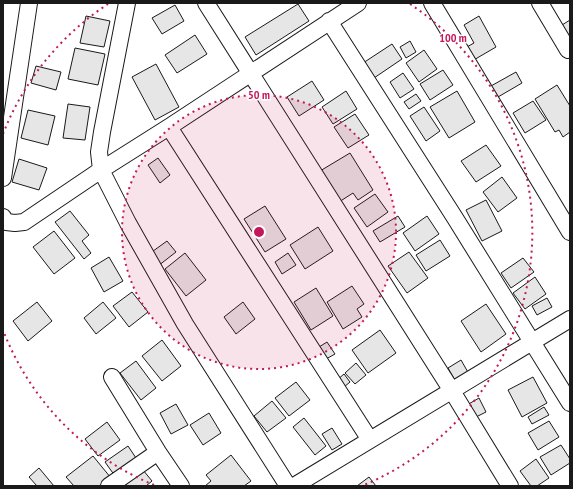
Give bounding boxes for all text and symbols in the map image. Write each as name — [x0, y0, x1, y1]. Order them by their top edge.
text: 100 m — [439, 30, 467, 45]
text: 50 m — [248, 87, 270, 102]
centre of rings — [252, 225, 266, 239]

